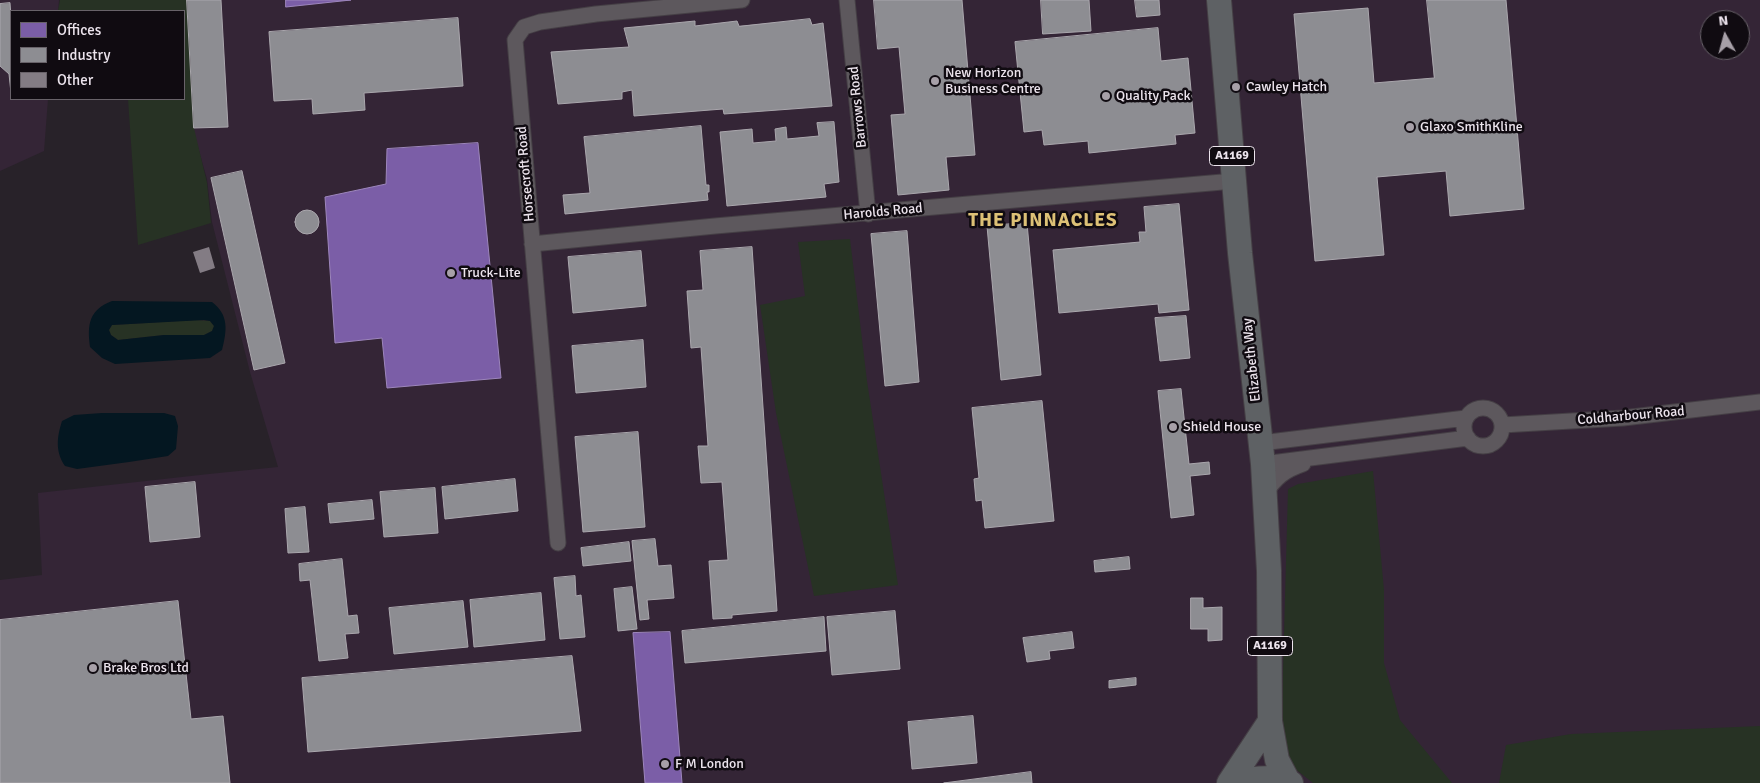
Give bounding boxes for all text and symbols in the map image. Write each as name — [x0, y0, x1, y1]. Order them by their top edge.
legend — [10, 10, 185, 100]
north arrow — [1700, 10, 1750, 60]
text: N — [1717, 12, 1729, 30]
text: Offices — [57, 21, 101, 39]
text: Industry — [57, 46, 110, 64]
street label: Barrows Road — [845, 65, 871, 149]
place label: New Horizon Business Centre — [945, 65, 1041, 98]
text: Other — [57, 71, 93, 89]
marker: New Horizon Business Centre — [929, 75, 941, 87]
place label: Cawley Hatch — [1246, 79, 1327, 95]
marker: Cawley Hatch — [1230, 81, 1242, 93]
place label: Quality Pack — [1116, 88, 1191, 104]
marker: Quality Pack — [1100, 90, 1112, 102]
place label: Glaxo SmithKline — [1420, 119, 1523, 135]
marker: Glaxo SmithKline — [1404, 121, 1416, 133]
street label: Horsecroft Road — [513, 126, 539, 222]
road number: A1169 — [1210, 146, 1254, 166]
street label: Harolds Road — [843, 200, 923, 224]
district label: THE PINNACLES — [967, 210, 1119, 232]
place label: Truck-Lite — [461, 265, 521, 281]
marker: Truck-Lite — [445, 267, 457, 279]
street label: Elizabeth Way — [1239, 317, 1265, 403]
street label: Coldharbour Road — [1577, 403, 1685, 429]
place label: Shield House — [1183, 419, 1261, 435]
marker: Shield House — [1167, 421, 1179, 433]
road number: A1169 — [1248, 636, 1292, 656]
place label: Brake Bros Ltd — [103, 660, 189, 676]
marker: Brake Bros Ltd — [87, 662, 99, 674]
place label: F M London — [675, 756, 744, 772]
marker: F M London — [659, 758, 671, 770]

